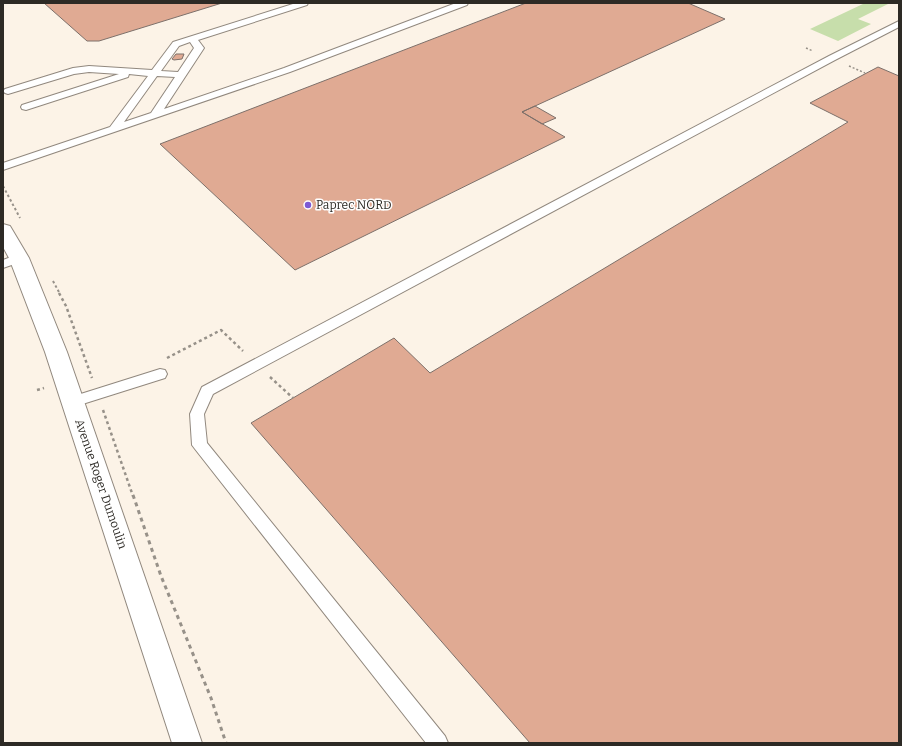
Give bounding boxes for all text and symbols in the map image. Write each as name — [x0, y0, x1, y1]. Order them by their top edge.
place label: Paprec NORD — [316, 198, 392, 212]
marker: Paprec NORD — [303, 200, 313, 210]
street label: Avenue Roger Dumoulin — [72, 417, 130, 551]

